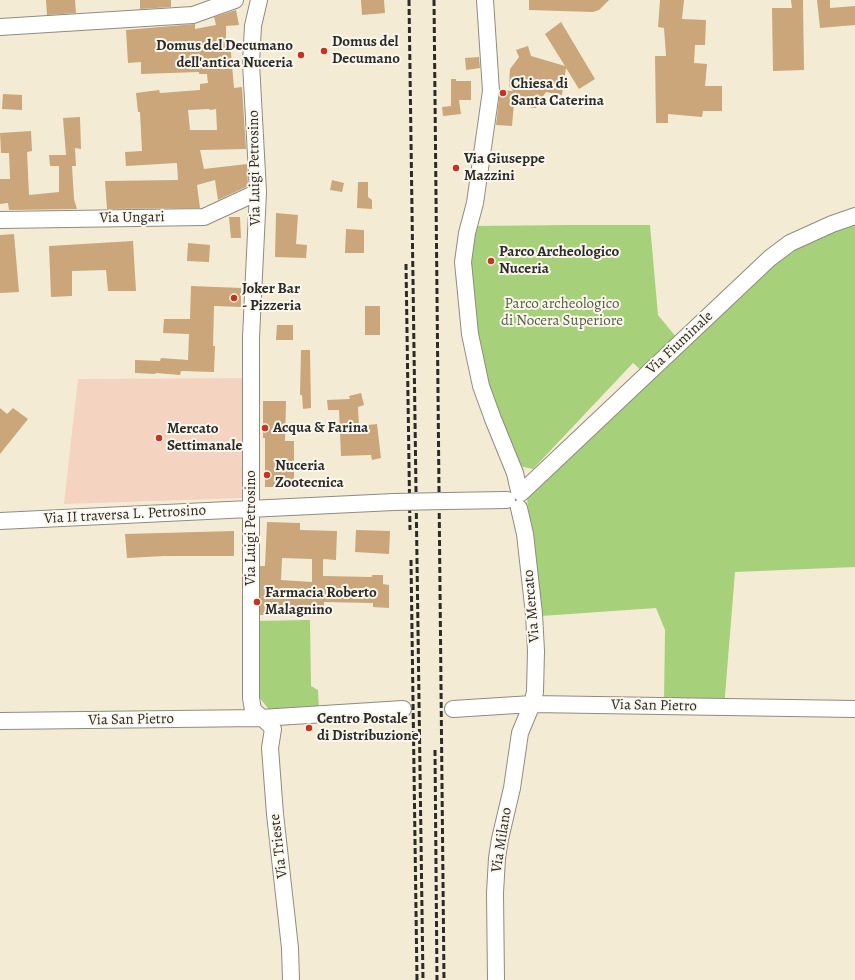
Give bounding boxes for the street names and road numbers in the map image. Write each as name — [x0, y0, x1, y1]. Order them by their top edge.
street label: Via Luigi Petrosino — [245, 110, 265, 226]
street label: Via Ungari — [99, 208, 165, 228]
street label: Via Fiuminale — [643, 308, 717, 378]
street label: Via Luigi Petrosino — [242, 470, 260, 586]
street label: Via II traversa L. Petrosino — [44, 502, 206, 528]
street label: Via Mercato — [520, 569, 544, 643]
street label: Via San Pietro — [611, 696, 697, 716]
street label: Via San Pietro — [88, 710, 174, 730]
street label: Via Milano — [488, 806, 516, 874]
street label: Via Trieste — [266, 813, 292, 879]

